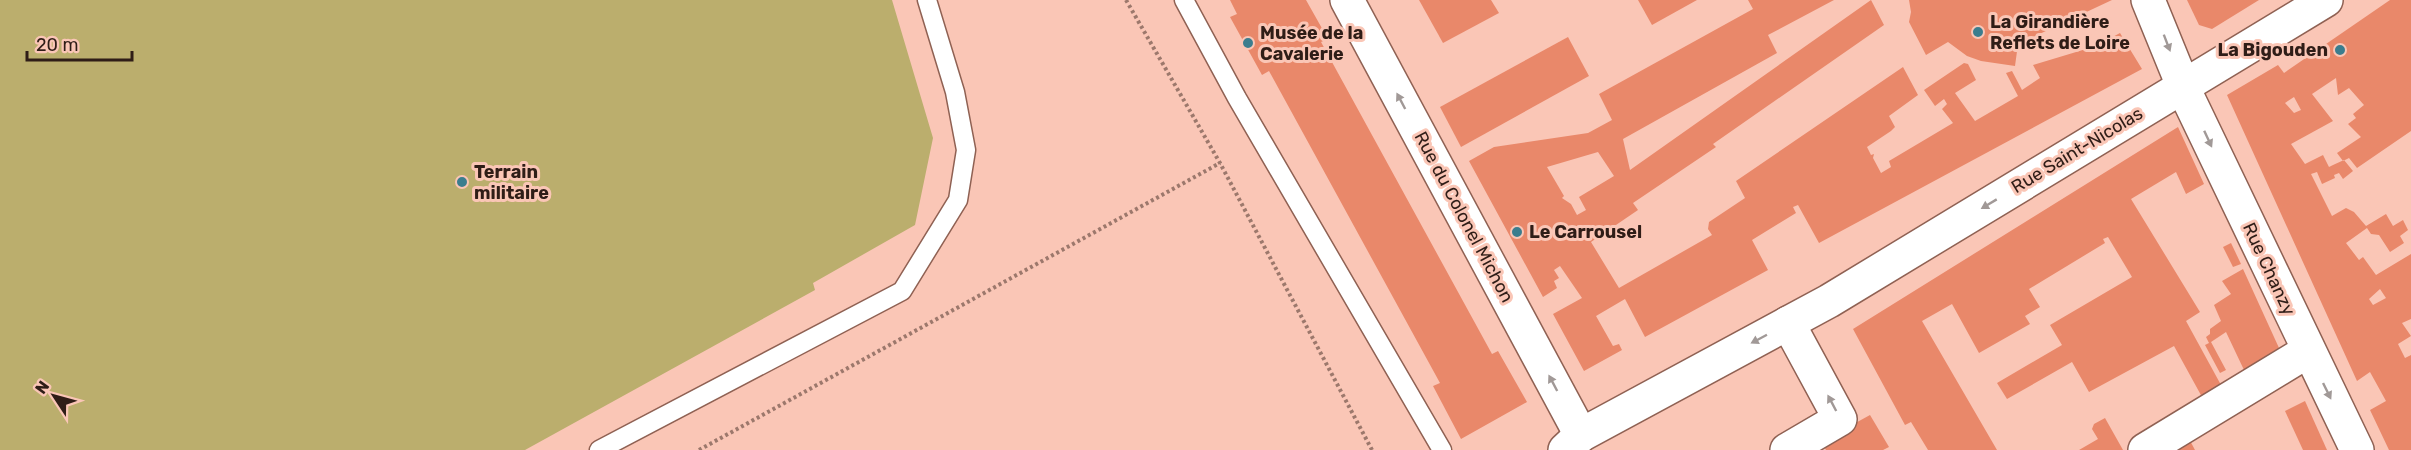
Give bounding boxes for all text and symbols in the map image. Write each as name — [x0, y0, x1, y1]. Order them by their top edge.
place label: La Girandière Reflets de Loire — [1990, 11, 2130, 54]
place label: Musée de la Cavalerie — [1260, 22, 1363, 65]
scale bar — [27, 24, 132, 62]
marker: La Girandière Reflets de Loire — [1971, 25, 1985, 39]
text: 20 m — [36, 34, 78, 56]
one-way arrow — [2162, 34, 2172, 52]
marker: Musée de la Cavalerie — [1241, 36, 1255, 50]
place label: La Bigouden — [2217, 39, 2328, 61]
marker: La Bigouden — [2333, 43, 2347, 57]
one-way arrow — [1396, 92, 1406, 109]
street label: Rue Saint-Nicolas — [2007, 102, 2147, 198]
street label: Rue du Colonel Michon — [1410, 128, 1518, 306]
one-way arrow — [2203, 131, 2212, 148]
place label: Terrain militaire — [474, 161, 549, 204]
marker: Terrain militaire — [455, 175, 469, 189]
one-way arrow — [1981, 198, 1997, 209]
street label: Rue Chanzy — [2238, 219, 2300, 319]
place label: Le Carrousel — [1529, 221, 1642, 243]
marker: Le Carrousel — [1510, 225, 1524, 239]
one-way arrow — [1750, 334, 1767, 344]
north arrow — [24, 366, 84, 426]
one-way arrow — [1548, 374, 1558, 391]
text: N — [31, 377, 53, 398]
one-way arrow — [2323, 383, 2332, 400]
one-way arrow — [1827, 394, 1837, 411]

